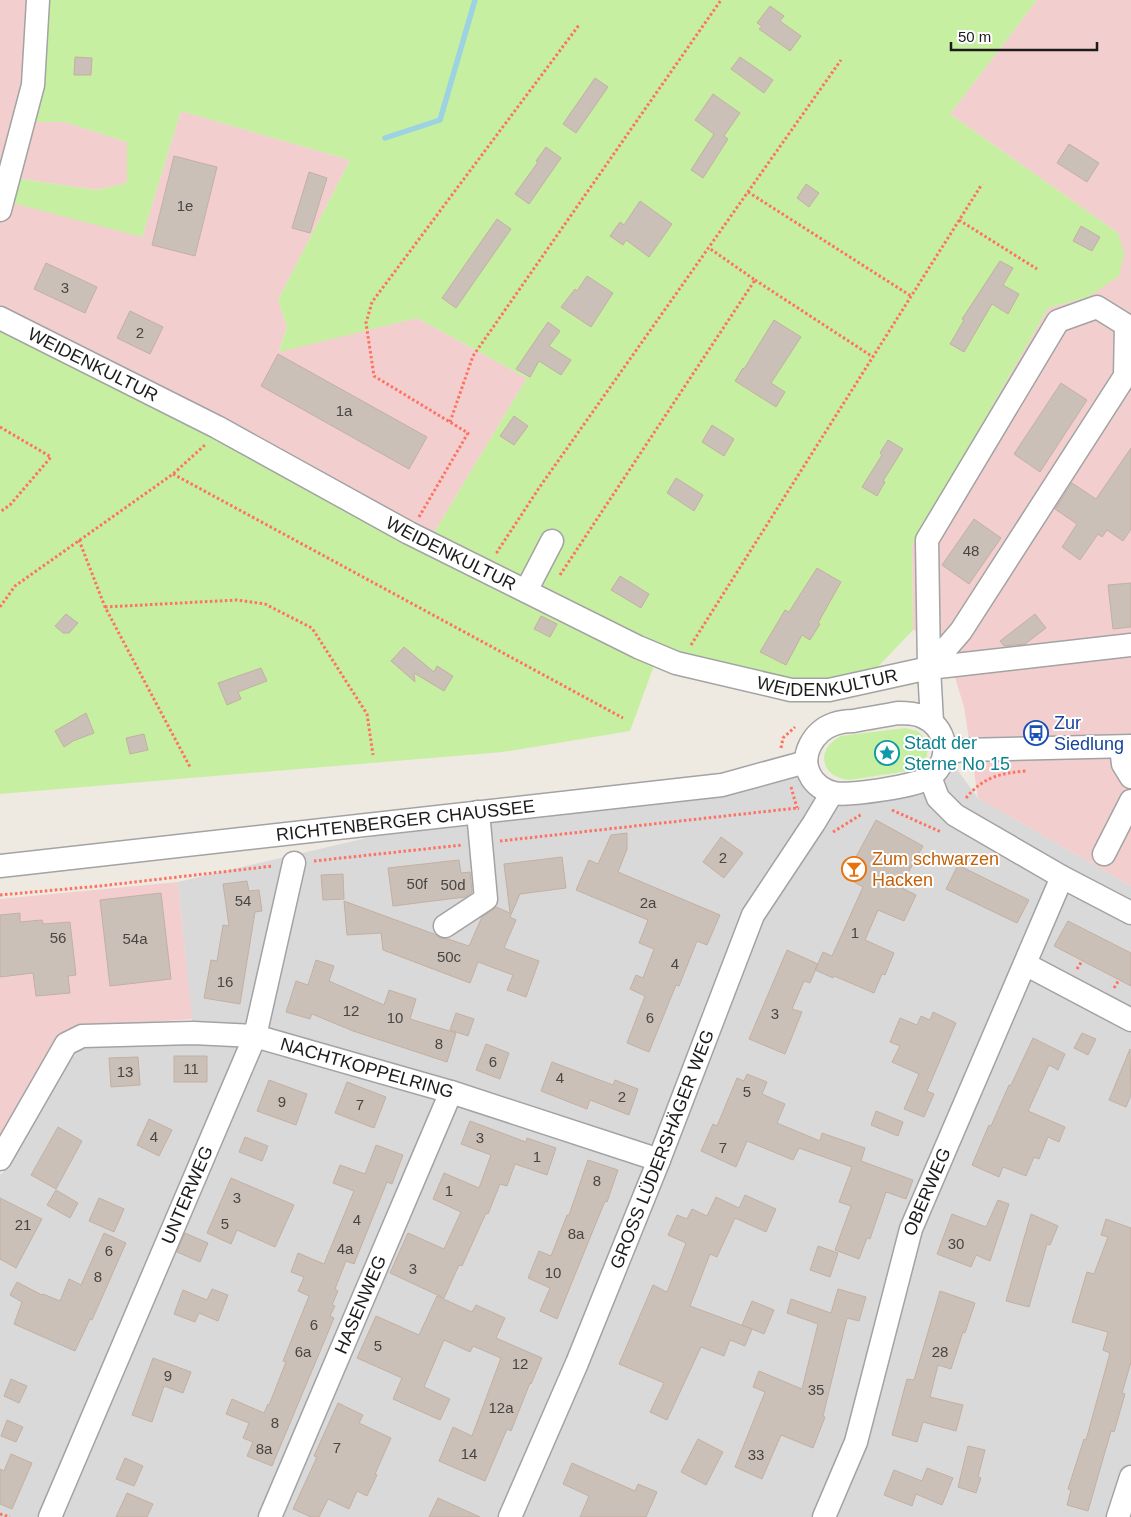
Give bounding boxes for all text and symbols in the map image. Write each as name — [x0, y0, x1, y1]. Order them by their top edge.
scale bar — [951, 20, 1097, 52]
text: 50 m — [958, 28, 991, 45]
house number: 1e — [177, 197, 193, 214]
house number: 3 — [61, 279, 69, 296]
street label: WEIDENKULTUR — [25, 324, 161, 406]
house number: 2 — [136, 324, 144, 341]
house number: 1a — [336, 402, 353, 419]
street label: WEIDENKULTUR — [383, 512, 519, 595]
house number: 48 — [963, 542, 979, 559]
street label: WEIDENKULTUR — [755, 665, 900, 700]
place label: Zur Siedlung — [1054, 713, 1124, 754]
bus stop icon: Zur Siedlung — [1023, 720, 1049, 746]
place label: Stadt der Sterne No 15 — [904, 733, 1010, 774]
place icon: Stadt der Sterne No 15 — [874, 740, 900, 766]
street label: RICHTENBERGER CHAUSSEE — [275, 796, 536, 845]
house number: 2 — [719, 849, 727, 866]
place label: Zum schwarzen Hacken — [872, 849, 999, 890]
bar icon: Zum schwarzen Hacken — [841, 856, 867, 882]
house number: 50f — [407, 875, 428, 892]
house number: 50d — [440, 876, 466, 893]
house number: 54 — [235, 892, 251, 909]
house number: 2a — [640, 894, 657, 911]
house number: 1 — [851, 924, 859, 941]
house number: 56 — [50, 929, 66, 946]
house number: 54a — [122, 930, 148, 947]
house number: 50c — [437, 948, 462, 965]
house number: 4 — [671, 955, 679, 972]
house number: 16 — [217, 973, 233, 990]
house number: 12 — [343, 1002, 359, 1019]
house number: 3 — [771, 1005, 779, 1022]
house number: 10 — [387, 1009, 403, 1026]
house number: 6 — [646, 1009, 654, 1026]
street label: GROSS LÜDERSHÄGER WEG — [606, 1027, 718, 1272]
street label: NACHTKOPPELRING — [278, 1034, 456, 1102]
house number: 8 — [435, 1035, 443, 1052]
house number: 6 — [489, 1053, 497, 1070]
house number: 11 — [183, 1060, 199, 1077]
house number: 13 — [117, 1063, 133, 1080]
house number: 4 — [556, 1069, 564, 1086]
house number: 5 — [743, 1083, 751, 1100]
house number: 2 — [618, 1088, 626, 1105]
house number: 9 — [278, 1093, 286, 1110]
house number: 7 — [356, 1096, 364, 1113]
house number: 4 — [150, 1128, 158, 1145]
house number: 3 — [476, 1129, 484, 1146]
house number: 7 — [719, 1139, 727, 1156]
street label: UNTERWEG — [157, 1143, 217, 1247]
street label: OBERWEG — [899, 1145, 955, 1239]
house number: 1 — [533, 1148, 541, 1165]
house number: 8 — [593, 1172, 601, 1189]
house number: 1 — [445, 1182, 453, 1199]
house number: 3 — [233, 1189, 241, 1206]
house number: 4 — [353, 1211, 361, 1228]
house number: 5 — [221, 1215, 229, 1232]
house number: 21 — [15, 1216, 31, 1233]
house number: 8a — [568, 1225, 585, 1242]
house number: 30 — [948, 1235, 964, 1252]
house number: 4a — [337, 1240, 354, 1257]
house number: 6 — [105, 1242, 113, 1259]
street label: HASENWEG — [331, 1252, 390, 1357]
house number: 3 — [409, 1260, 417, 1277]
house number: 10 — [545, 1264, 561, 1281]
house number: 8 — [94, 1268, 102, 1285]
house number: 6 — [310, 1316, 318, 1333]
house number: 5 — [374, 1337, 382, 1354]
house number: 6a — [295, 1343, 312, 1360]
house number: 28 — [932, 1343, 948, 1360]
house number: 12 — [512, 1355, 528, 1372]
house number: 9 — [164, 1367, 172, 1384]
house number: 35 — [808, 1381, 824, 1398]
house number: 12a — [488, 1399, 514, 1416]
house number: 8 — [271, 1414, 279, 1431]
house number: 7 — [333, 1439, 341, 1456]
house number: 8a — [256, 1440, 273, 1457]
house number: 14 — [461, 1445, 477, 1462]
house number: 33 — [748, 1446, 764, 1463]

